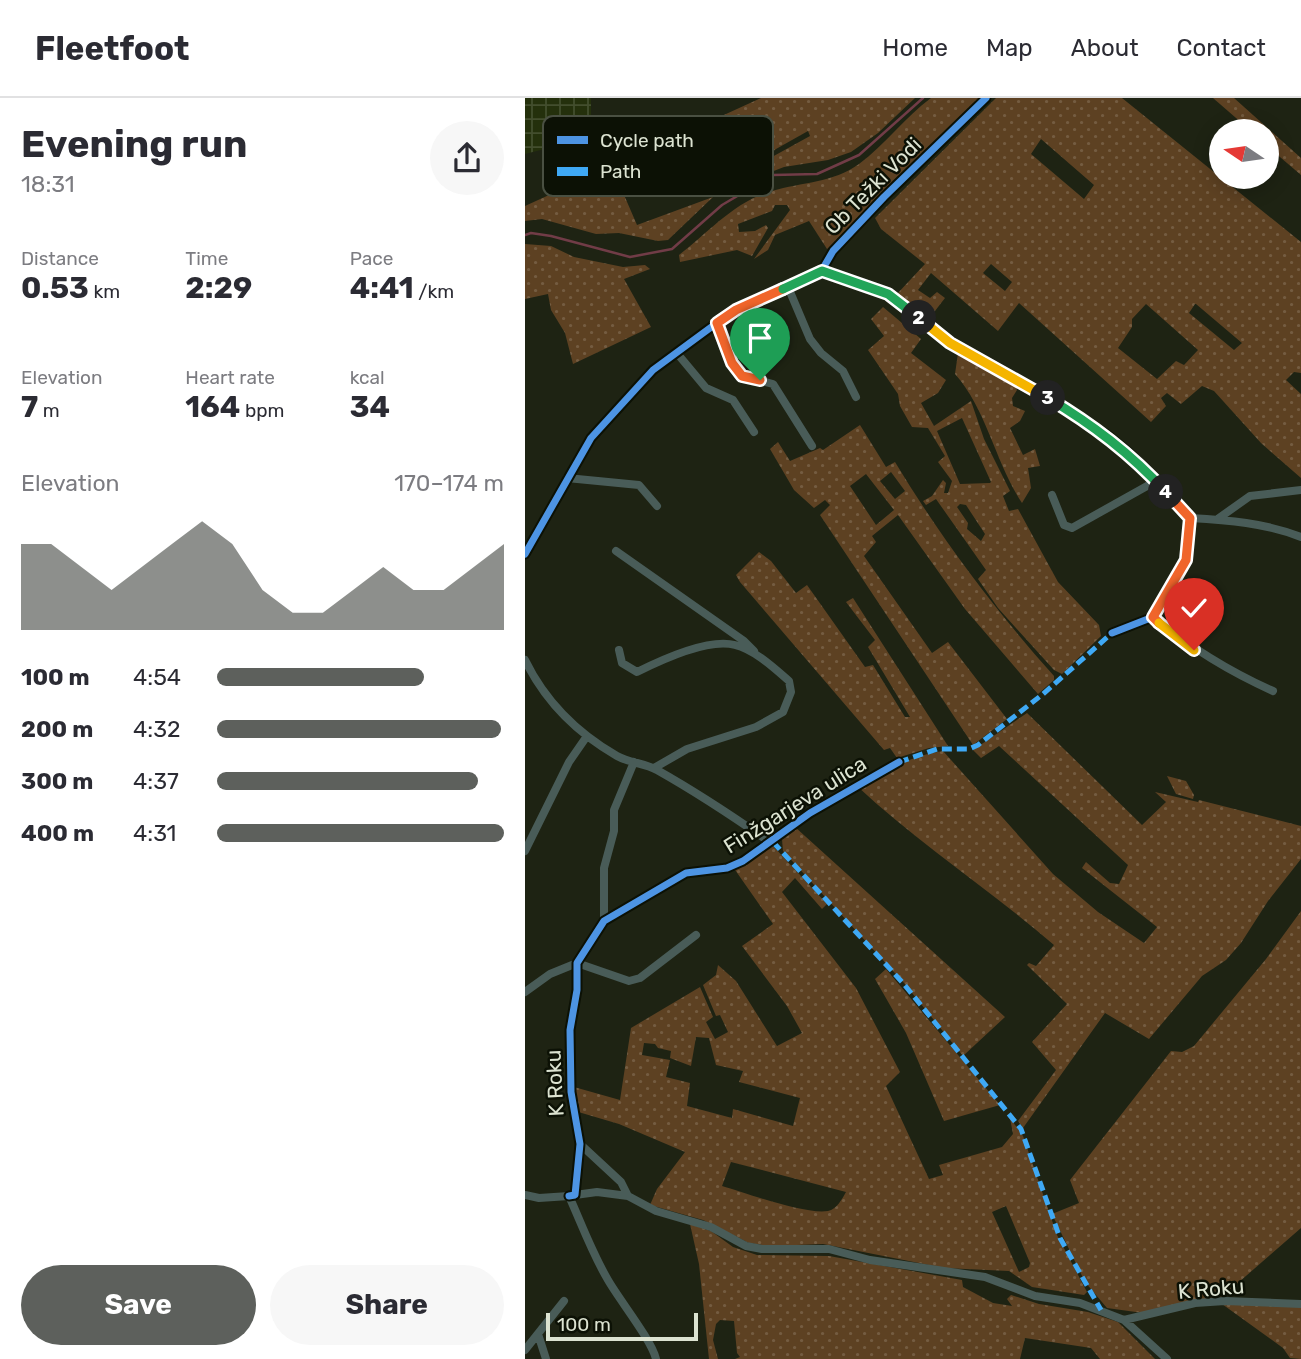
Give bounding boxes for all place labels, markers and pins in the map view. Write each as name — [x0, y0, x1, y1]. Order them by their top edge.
pin: 2 — [901, 300, 937, 336]
pin — [730, 308, 790, 380]
pin: 3 — [1030, 380, 1065, 416]
pin: 4 — [1149, 474, 1183, 510]
pin — [1164, 578, 1224, 650]

